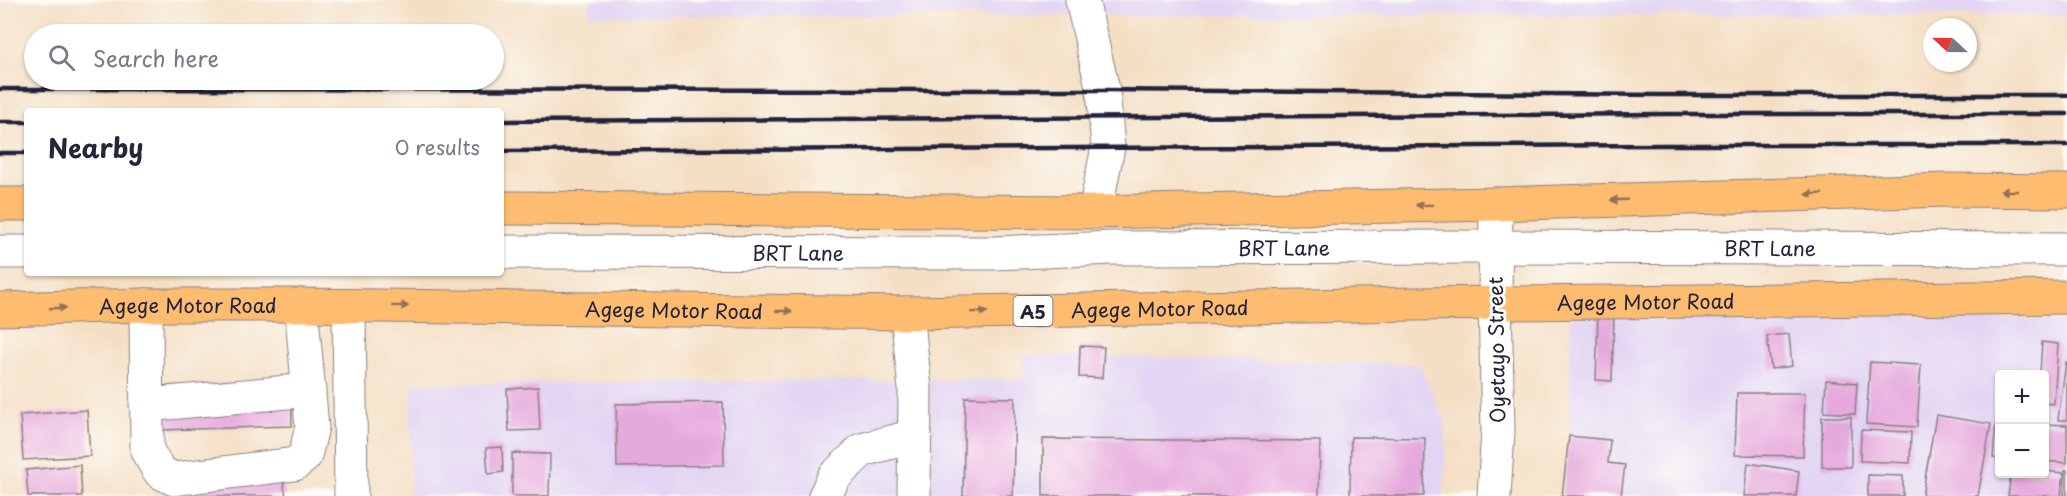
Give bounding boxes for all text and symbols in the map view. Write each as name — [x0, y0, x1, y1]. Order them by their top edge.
north arrow — [1923, 18, 1977, 72]
search box — [24, 24, 504, 90]
icon: search — [45, 41, 78, 74]
text: Search here — [93, 41, 219, 74]
text: Nearby — [48, 128, 143, 167]
text: 0 results — [395, 132, 480, 162]
one-way arrow — [1999, 186, 2018, 196]
one-way arrow — [1804, 190, 1823, 199]
one-way arrow — [1609, 195, 1628, 205]
one-way arrow — [1414, 200, 1433, 210]
street label: BRT Lane — [1238, 232, 1330, 263]
street label: BRT Lane — [1724, 233, 1816, 263]
street label: BRT Lane — [752, 238, 844, 268]
street label: Oyetayo Street — [1480, 276, 1512, 423]
street label: Agege Motor Road — [1557, 286, 1735, 317]
street label: Agege Motor Road — [99, 290, 277, 321]
street label: Agege Motor Road — [1071, 292, 1249, 325]
street label: Agege Motor Road — [585, 294, 763, 326]
road number: A5 — [1014, 296, 1052, 326]
one-way arrow — [391, 302, 410, 311]
one-way arrow — [49, 303, 68, 313]
one-way arrow — [775, 307, 794, 316]
one-way arrow — [970, 307, 989, 316]
map controls — [1995, 370, 2049, 478]
button: + — [1995, 370, 2049, 424]
button: − — [1995, 424, 2049, 478]

